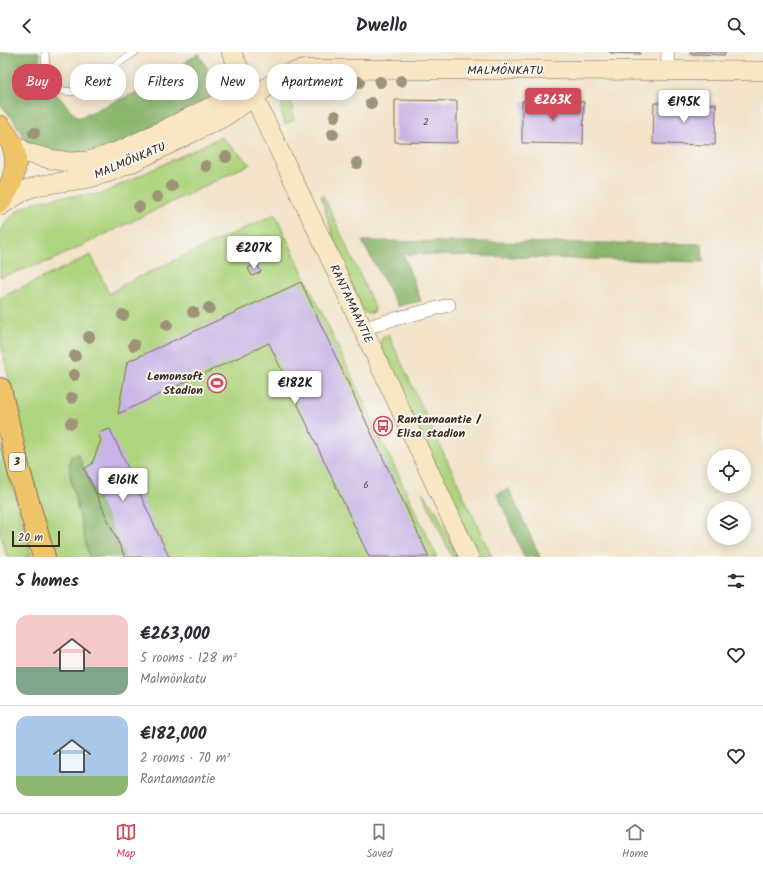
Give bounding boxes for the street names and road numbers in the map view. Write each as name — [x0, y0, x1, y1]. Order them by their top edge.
street label: MALMÖNKATU — [467, 61, 543, 80]
street label: MALMÖNKATU — [91, 137, 169, 185]
street label: RANTAMAANTIE — [324, 261, 378, 348]
road number: 3 — [9, 453, 25, 471]

